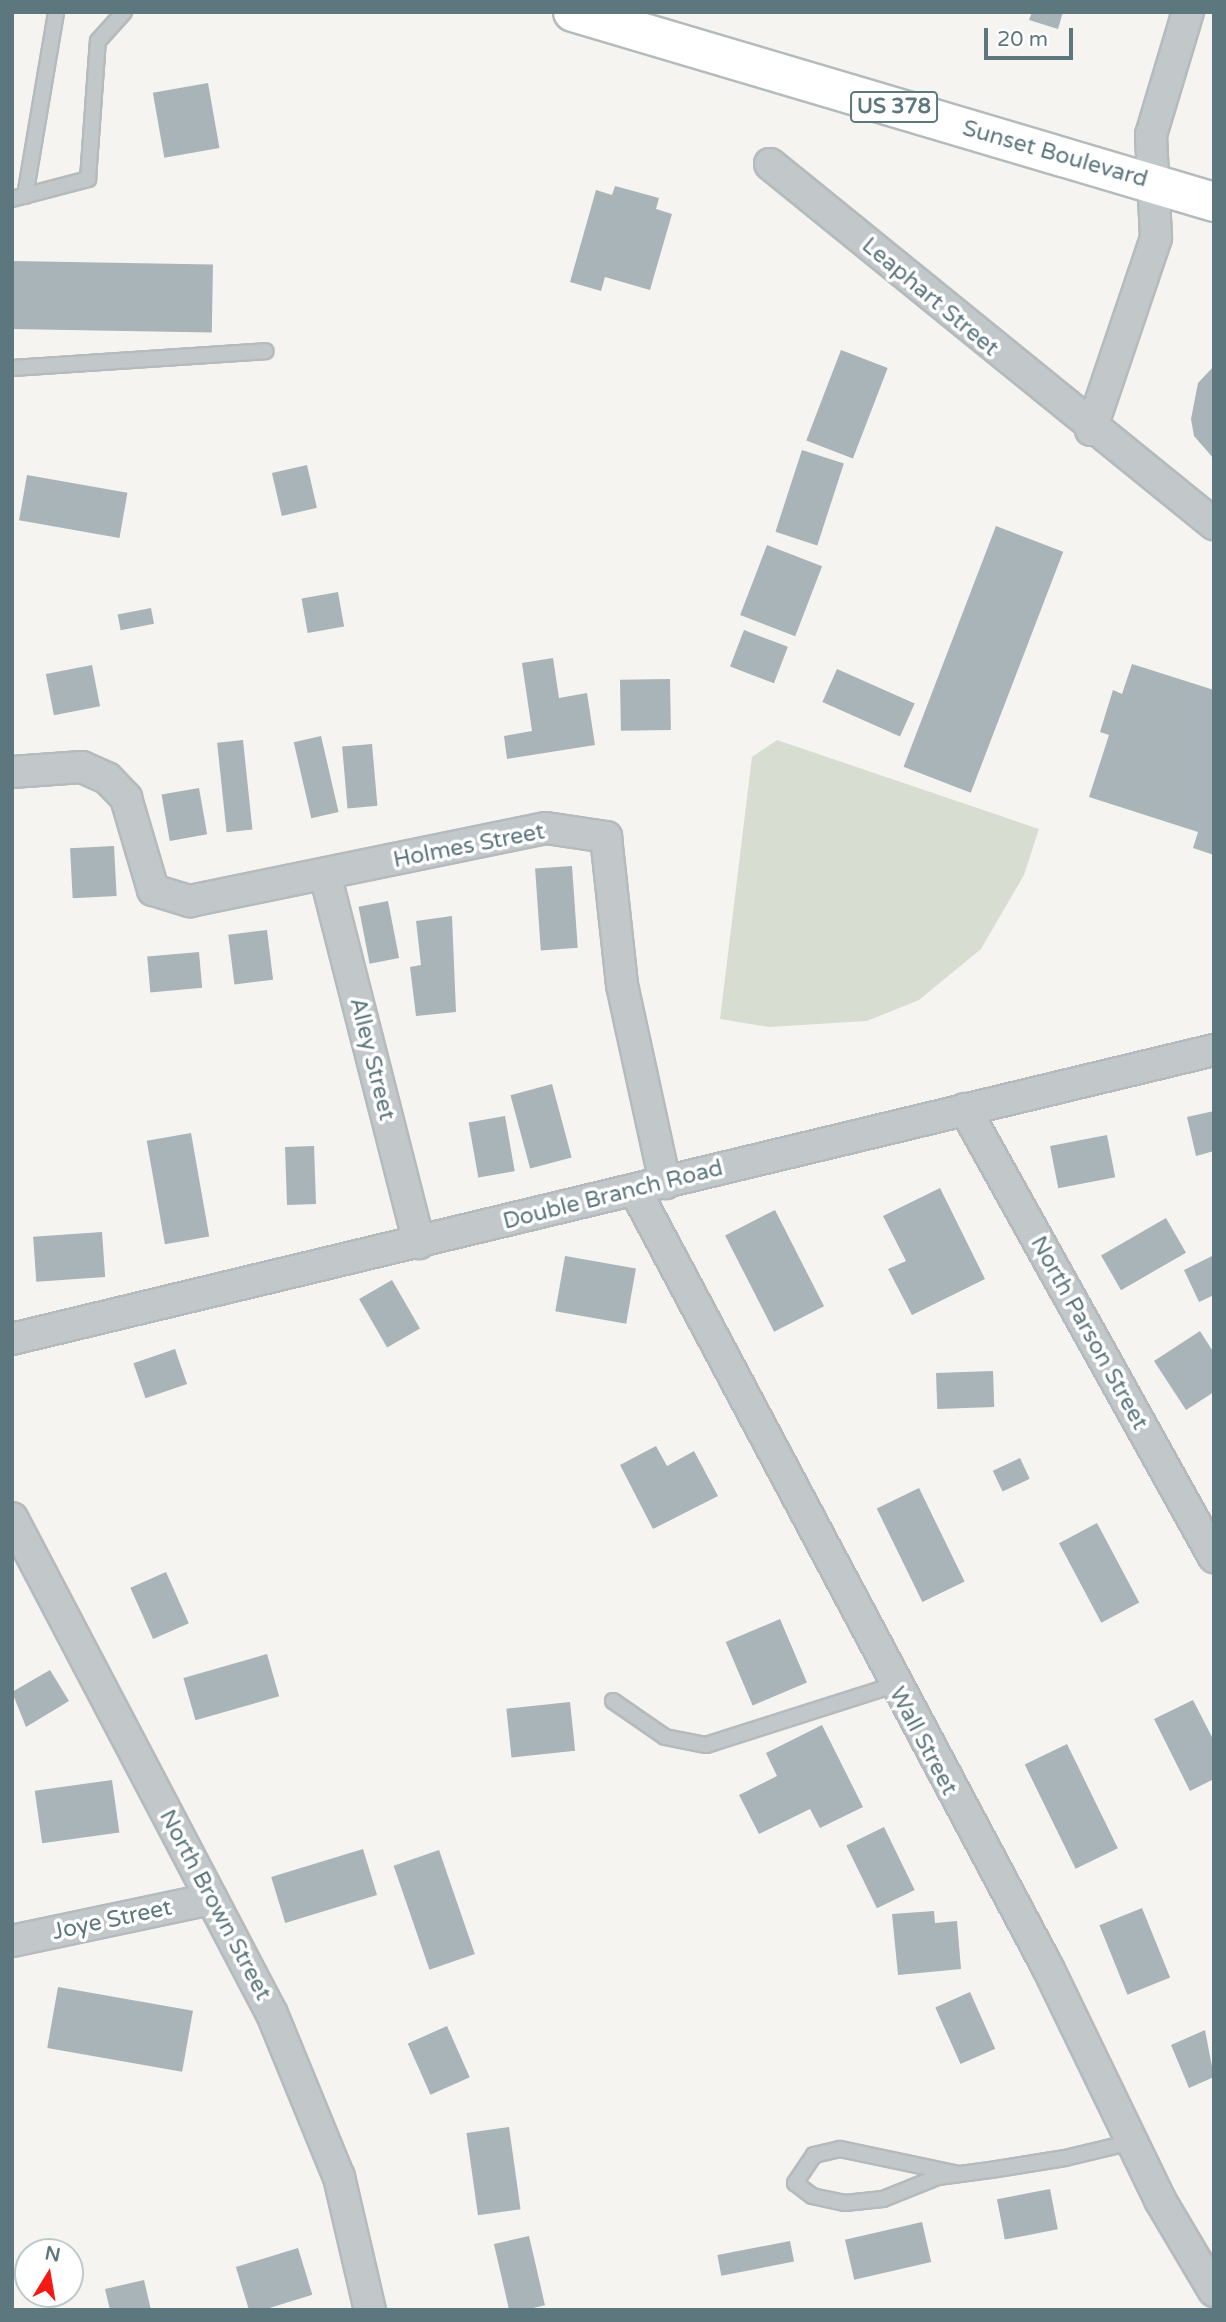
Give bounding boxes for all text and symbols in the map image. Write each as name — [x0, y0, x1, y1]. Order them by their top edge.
scale bar — [988, 14, 1077, 58]
text: 20 m — [997, 27, 1048, 52]
road number: US 378 — [848, 90, 940, 124]
street label: Sunset Boulevard — [959, 114, 1151, 194]
street label: Leaphart Street — [856, 232, 1004, 362]
street label: Holmes Street — [391, 818, 547, 874]
street label: Alley Street — [343, 995, 401, 1123]
street label: Double Branch Road — [500, 1154, 726, 1236]
street label: North Parson Street — [1024, 1231, 1154, 1435]
street label: Wall Street — [883, 1682, 963, 1800]
street label: North Brown Street — [153, 1805, 277, 2005]
street label: Joye Street — [50, 1894, 174, 1946]
north arrow — [14, 2238, 84, 2308]
text: N — [43, 2242, 62, 2267]

